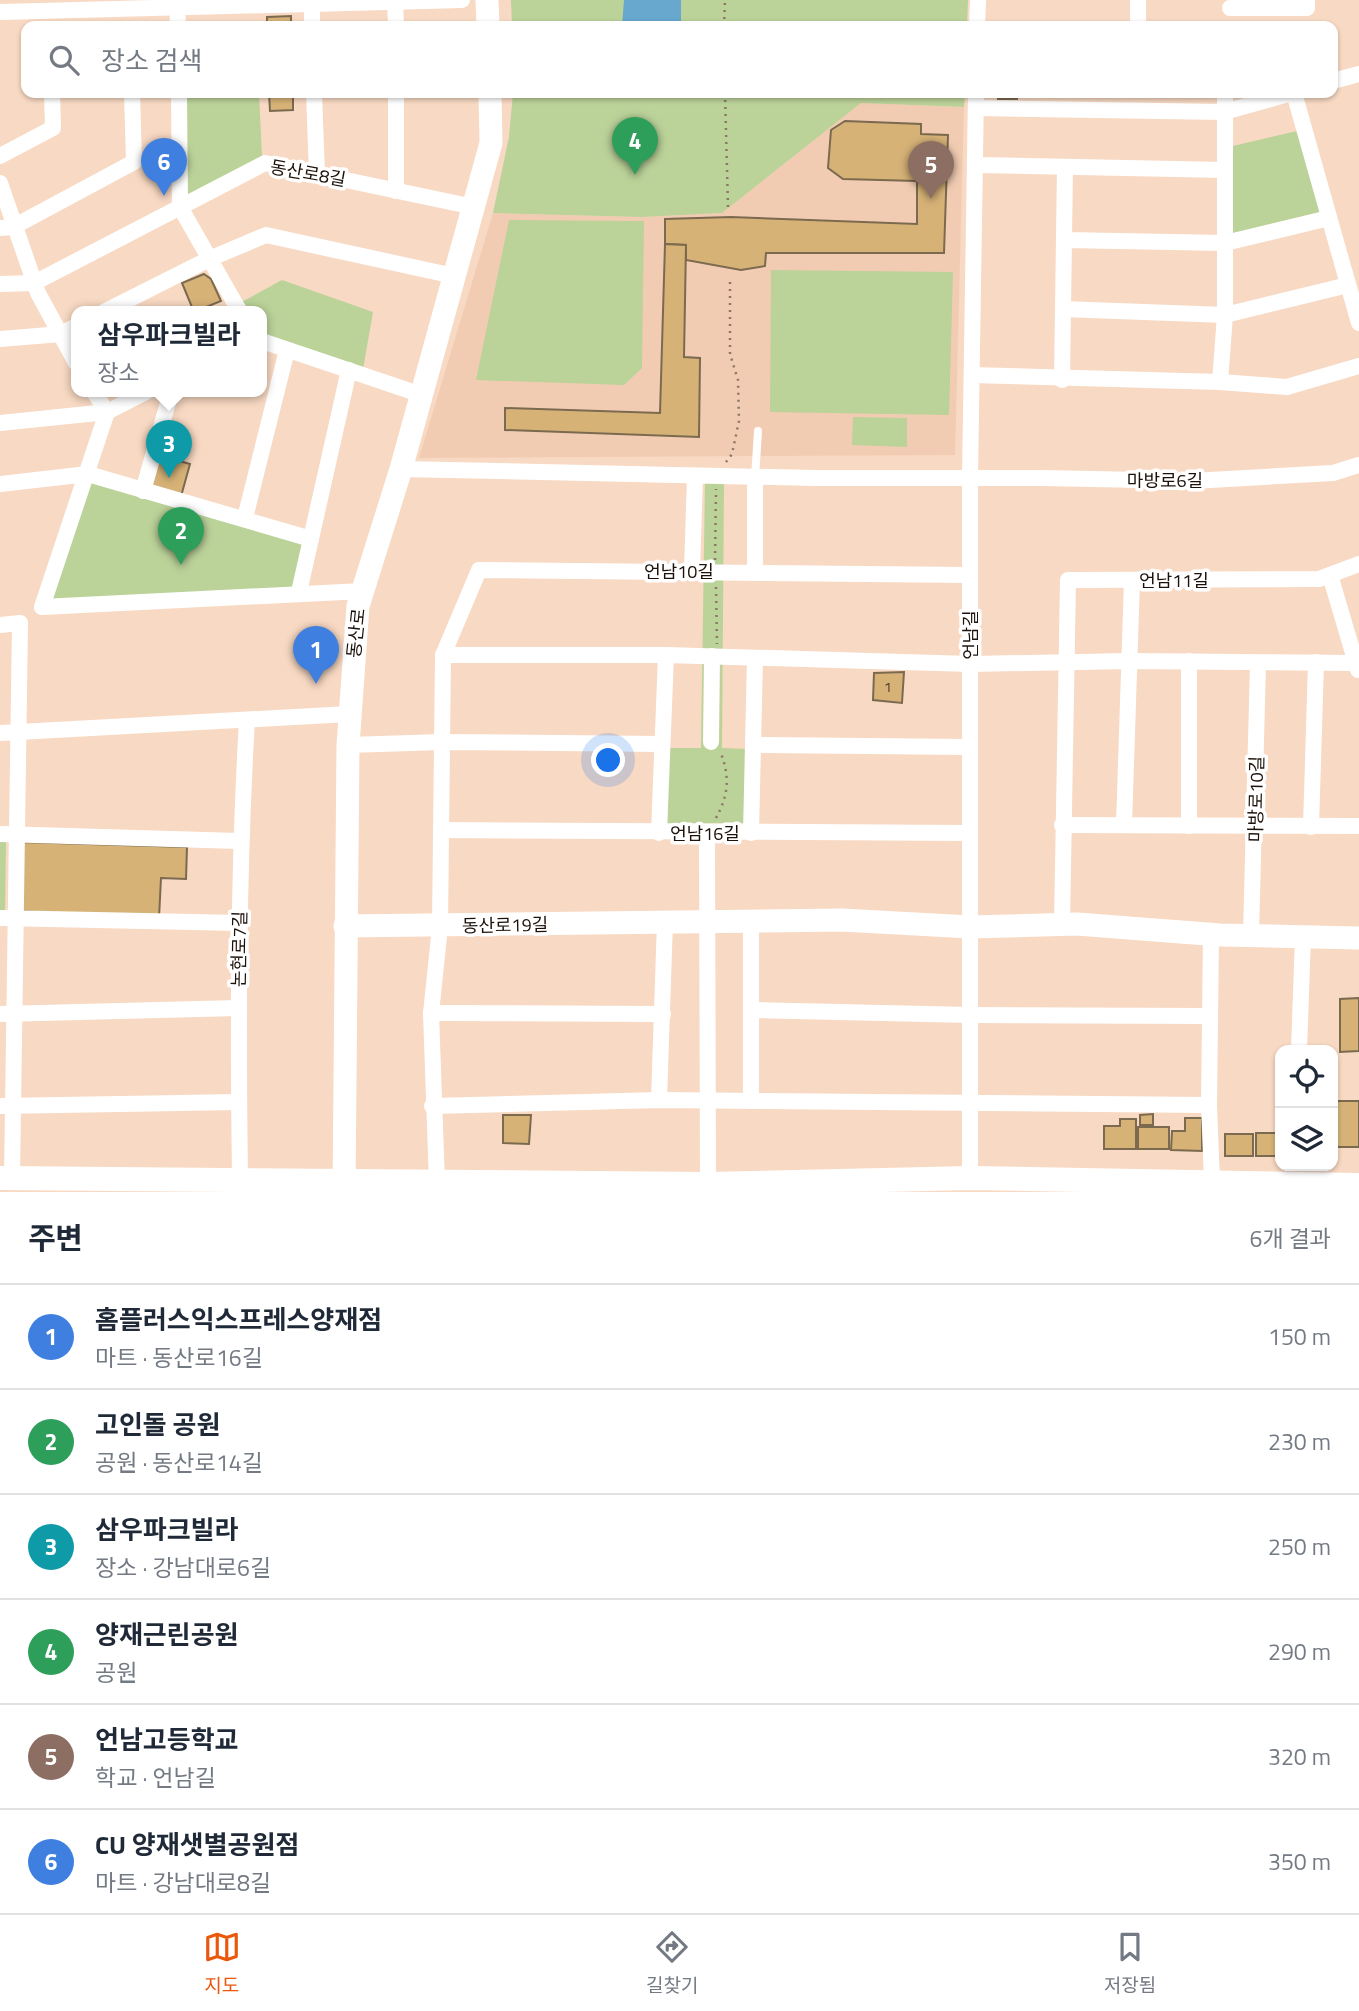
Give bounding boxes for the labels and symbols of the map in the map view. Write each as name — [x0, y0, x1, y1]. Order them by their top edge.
pin: 4 — [612, 117, 658, 175]
pin: 6 — [141, 138, 187, 196]
pin: 5 — [908, 141, 954, 199]
street label: 동산로8길 — [268, 153, 348, 193]
pin: 3 — [146, 420, 192, 478]
street label: 마방로6길 — [1127, 467, 1203, 494]
pin: 2 — [158, 507, 204, 565]
street label: 언남10길 — [644, 558, 714, 585]
street label: 언남11길 — [1139, 567, 1209, 594]
street label: 동산로 — [340, 607, 372, 659]
street label: 언남길 — [957, 610, 984, 660]
pin: 1 — [293, 626, 339, 684]
house number: 1 — [884, 676, 892, 697]
your location — [591, 743, 625, 777]
street label: 마방로10길 — [1242, 756, 1270, 842]
street label: 언남16길 — [670, 820, 740, 847]
street label: 논현로7길 — [225, 911, 253, 987]
street label: 동산로19길 — [462, 911, 548, 939]

